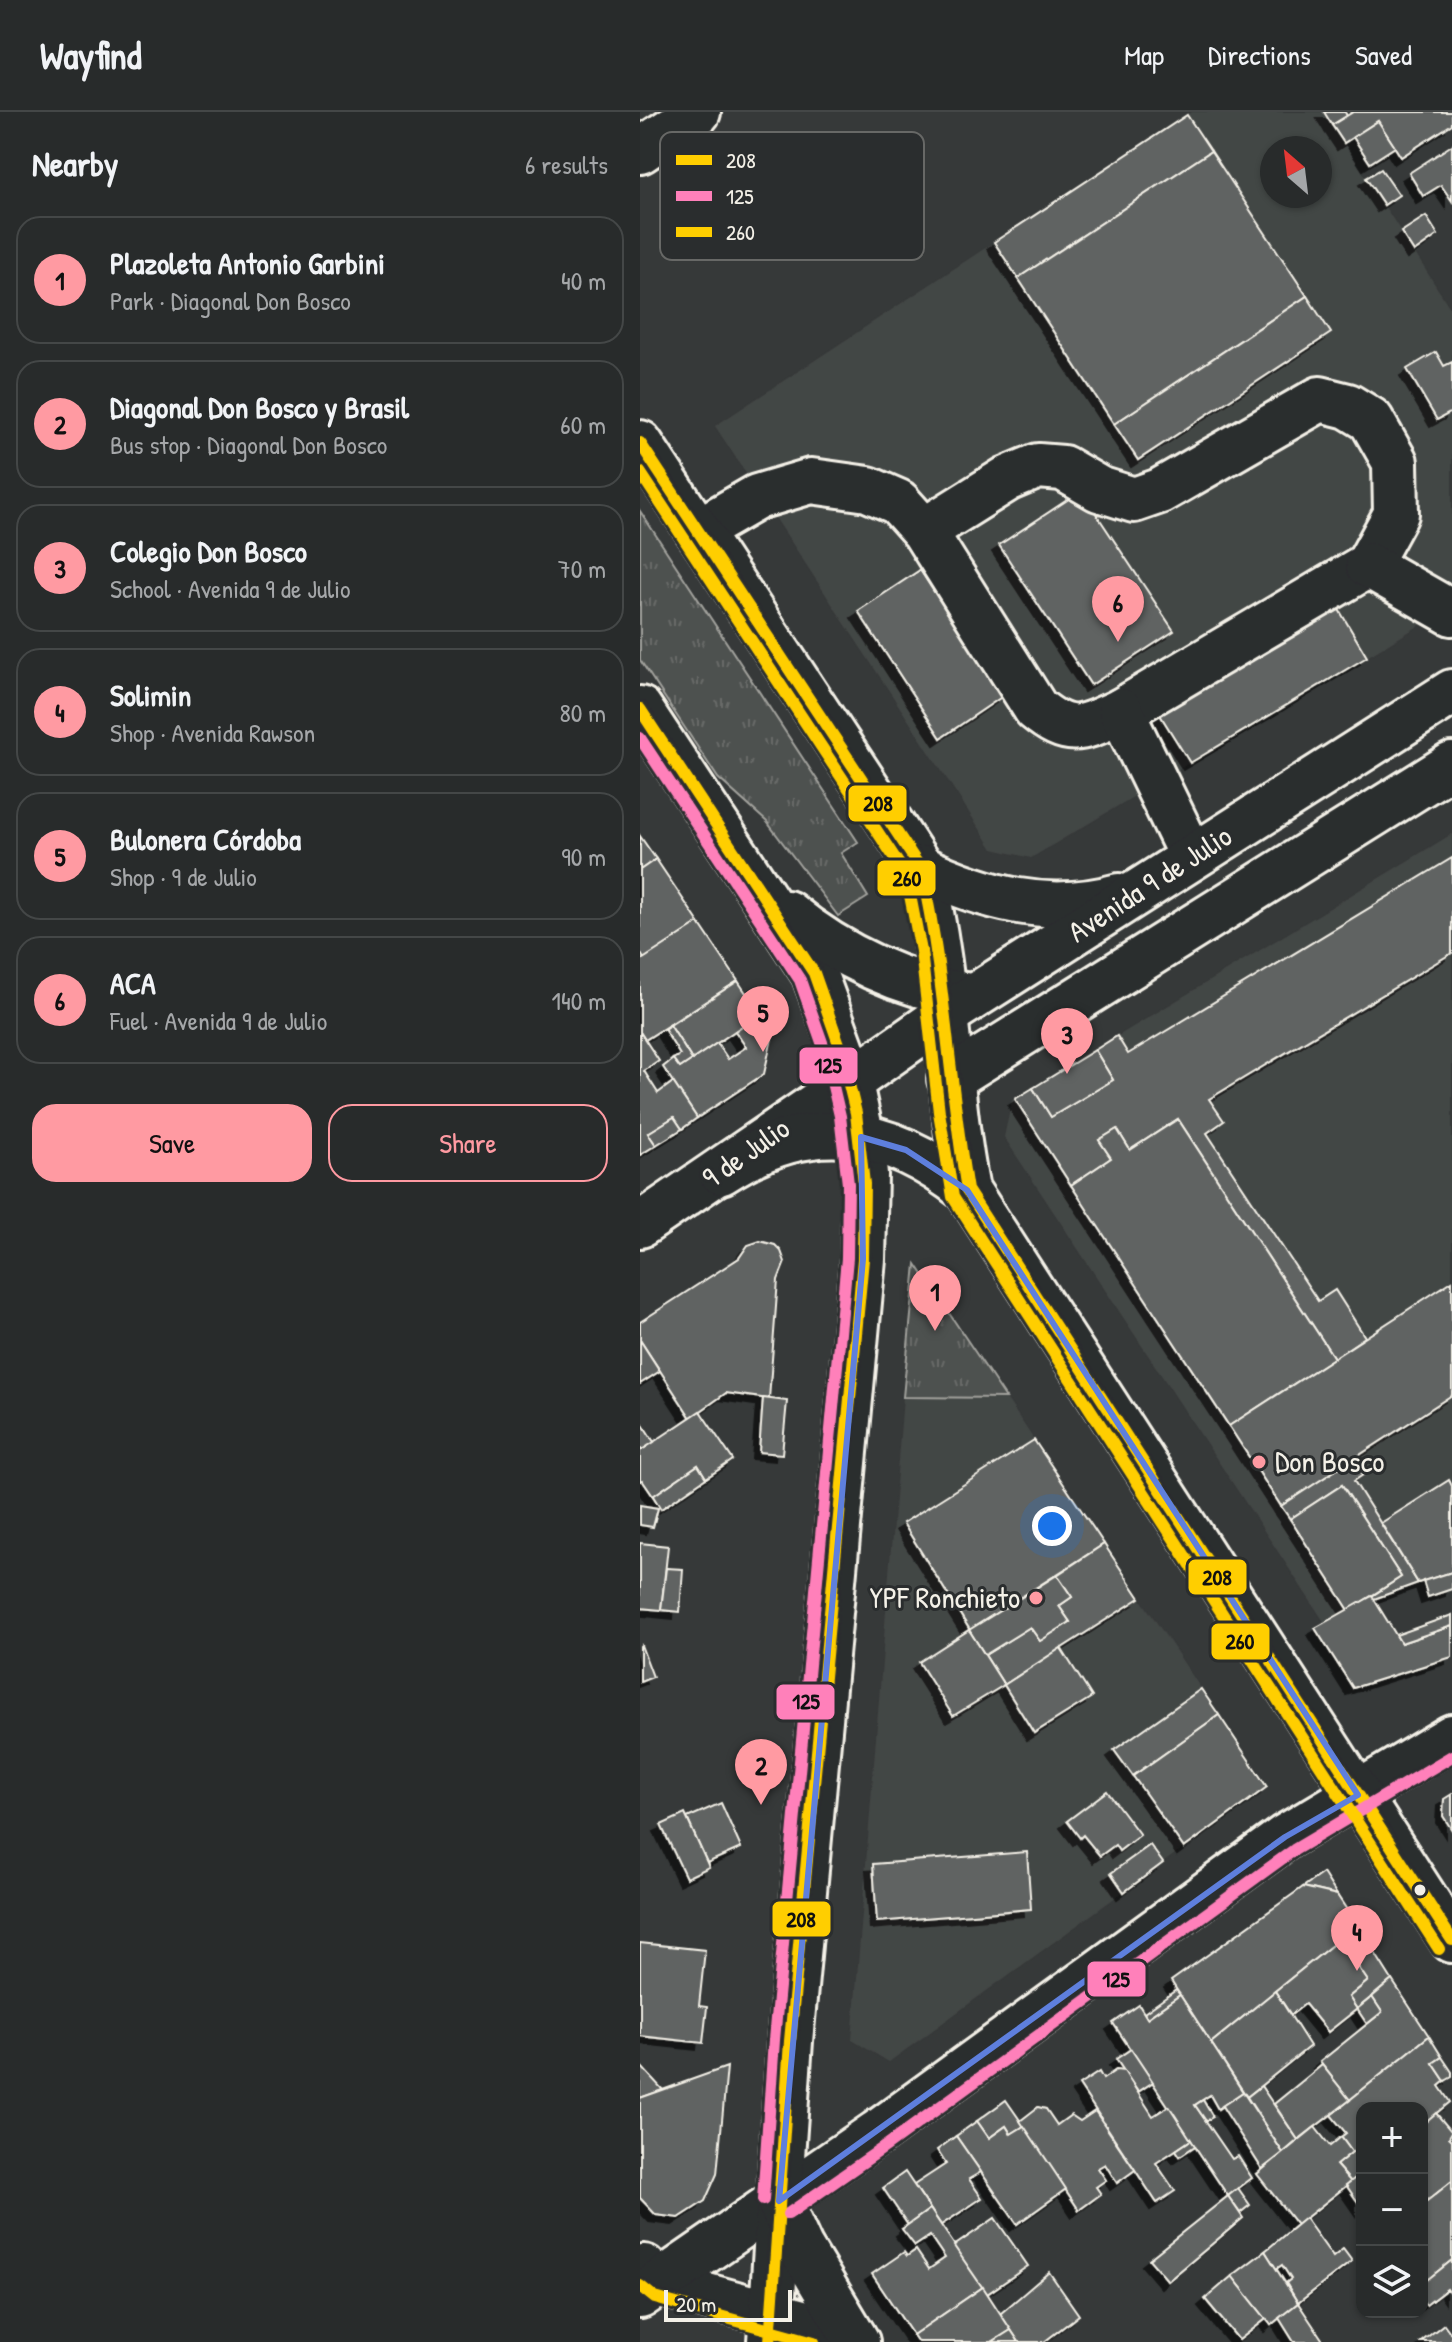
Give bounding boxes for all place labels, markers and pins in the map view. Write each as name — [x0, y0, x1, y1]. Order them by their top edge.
pin: 6 — [1092, 576, 1144, 642]
pin: 5 — [737, 986, 789, 1052]
pin: 3 — [1041, 1008, 1093, 1074]
pin: 1 — [909, 1265, 961, 1331]
place label: Don Bosco — [1275, 1441, 1384, 1481]
marker: Don Bosco — [1250, 1453, 1268, 1471]
place label: YPF Ronchieto — [870, 1577, 1020, 1617]
marker: YPF Ronchieto — [1027, 1589, 1045, 1607]
pin: 2 — [735, 1739, 787, 1805]
unlabelled marker — [1412, 1882, 1428, 1898]
pin: 4 — [1331, 1905, 1383, 1971]

